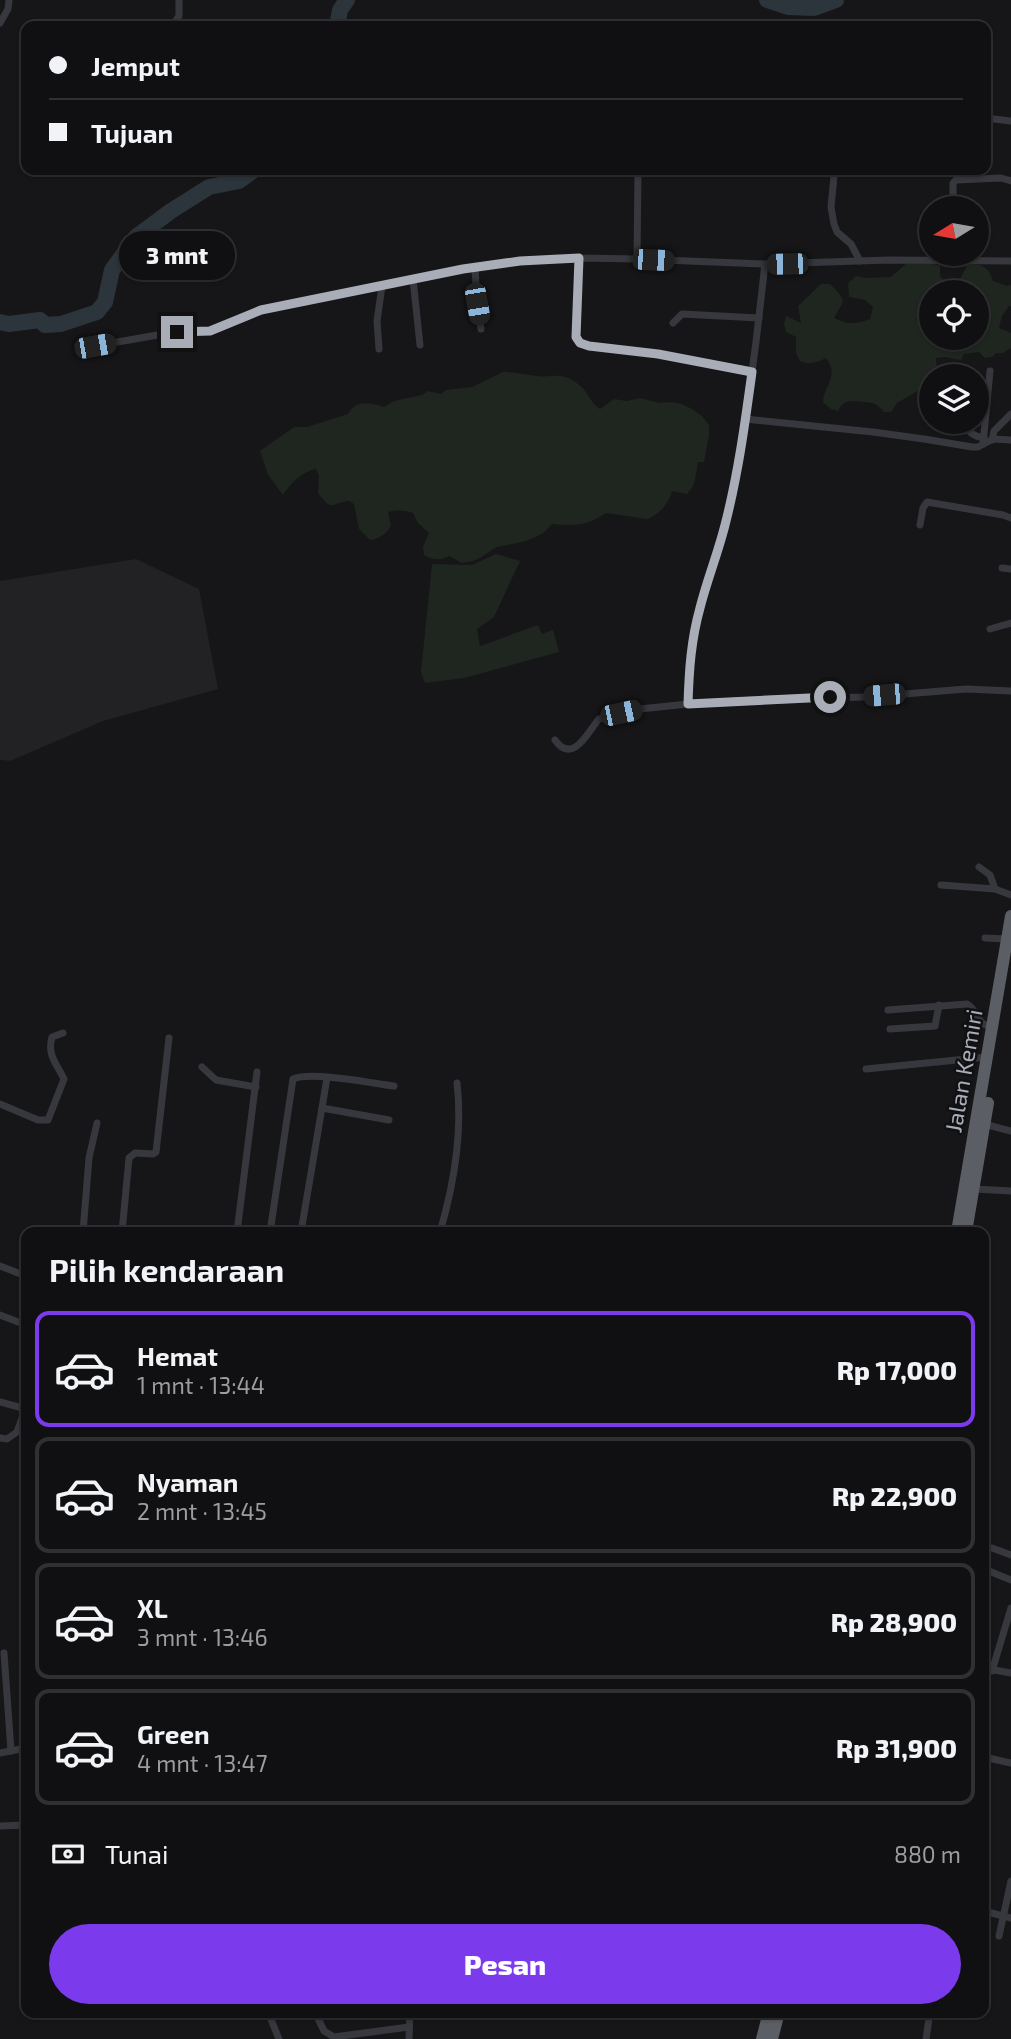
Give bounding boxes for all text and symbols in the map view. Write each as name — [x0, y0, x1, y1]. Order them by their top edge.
text: Jemput — [91, 50, 180, 81]
text: Tujuan — [91, 117, 173, 148]
north arrow — [919, 196, 989, 266]
map controls — [919, 196, 989, 434]
callout: 3 mnt — [119, 230, 235, 280]
text: 3 mnt — [146, 241, 208, 269]
car — [632, 249, 675, 271]
car — [766, 253, 809, 275]
button: locate — [919, 280, 989, 350]
car — [464, 281, 491, 327]
route end — [161, 316, 193, 348]
car — [73, 332, 118, 360]
button: layers — [919, 364, 989, 434]
route start — [814, 681, 846, 713]
car — [863, 683, 906, 707]
car — [599, 698, 644, 728]
street label: Jalan Kemiri — [938, 1007, 988, 1135]
text: Pilih kendaraan — [49, 1250, 284, 1288]
icon: car — [53, 1338, 116, 1401]
text: Hemat — [137, 1340, 218, 1371]
text: Rp 17,000 — [837, 1354, 957, 1385]
text: 1 mnt · 13:44 — [137, 1371, 265, 1399]
icon: car — [53, 1464, 116, 1527]
text: Nyaman — [137, 1466, 238, 1497]
text: Rp 22,900 — [832, 1480, 957, 1511]
text: 2 mnt · 13:45 — [137, 1497, 267, 1525]
icon: car — [53, 1590, 116, 1653]
text: XL — [137, 1592, 168, 1623]
text: Rp 28,900 — [831, 1606, 957, 1637]
text: 3 mnt · 13:46 — [137, 1623, 268, 1651]
icon: car — [53, 1716, 116, 1779]
text: Green — [137, 1718, 210, 1749]
text: Rp 31,900 — [836, 1732, 957, 1763]
text: 4 mnt · 13:47 — [137, 1749, 268, 1777]
icon: cash — [49, 1835, 87, 1873]
text: Tunai — [105, 1838, 168, 1869]
text: 880 m — [894, 1840, 961, 1868]
button: Pesan — [49, 1924, 961, 2004]

